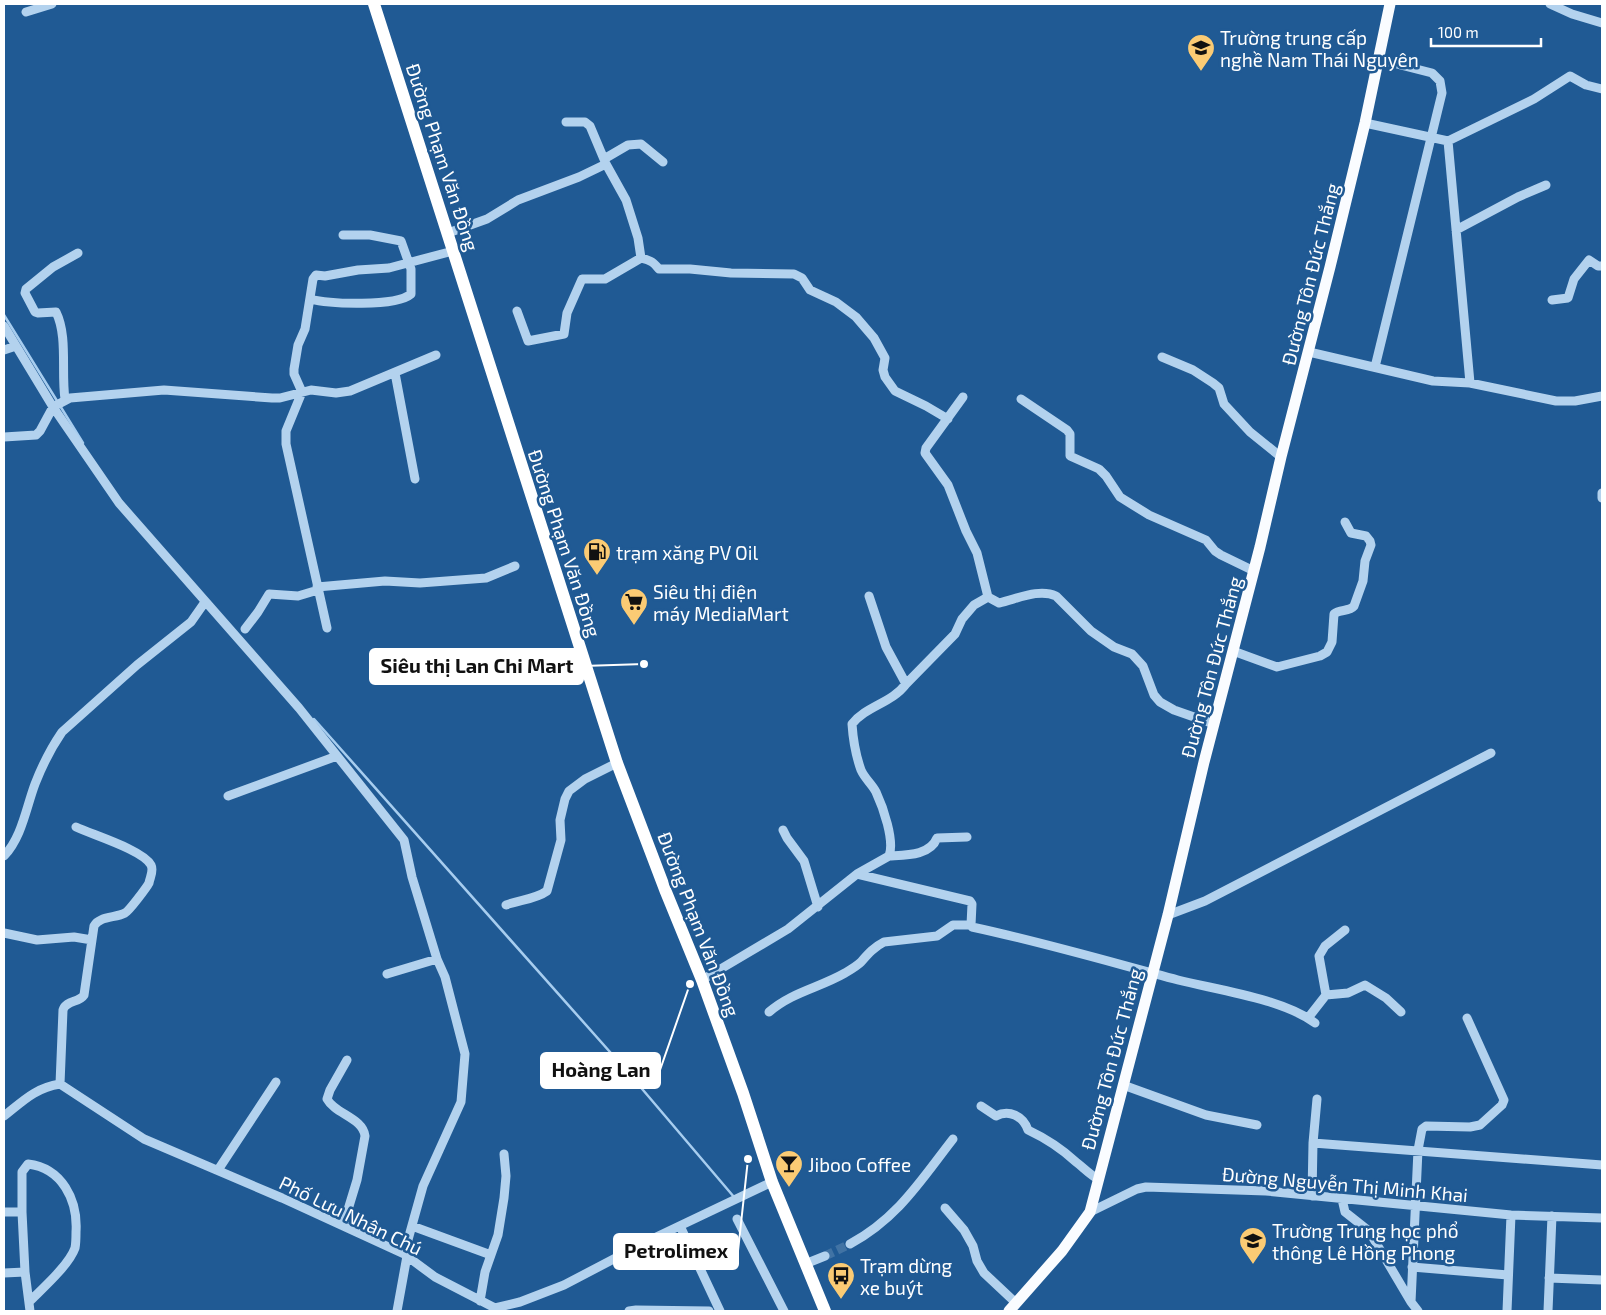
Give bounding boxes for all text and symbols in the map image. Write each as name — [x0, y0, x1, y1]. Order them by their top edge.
scale bar — [1431, 15, 1541, 47]
text: 100 m — [1438, 23, 1479, 41]
place label: Trường trung cấp nghề Nam Thái Nguyên — [1220, 26, 1419, 71]
school or university icon: Trường trung cấp nghề Nam Thái Nguyên — [1186, 33, 1216, 72]
street label: Đường Phạm Văn Đồng — [402, 60, 484, 254]
street label: Đường Tôn Đức Thắng — [1276, 180, 1344, 367]
street label: Đường Phạm Văn Đồng — [524, 446, 606, 640]
fuel station icon: trạm xăng PV Oil — [582, 537, 612, 576]
place label: trạm xăng PV Oil — [616, 541, 758, 564]
street label: Đường Tôn Đức Thắng — [1176, 573, 1246, 760]
place label: Siêu thị điện máy MediaMart — [653, 580, 789, 625]
supermarket icon: Siêu thị điện máy MediaMart — [619, 587, 649, 626]
callout: Siêu thị Lan Chi Mart — [370, 649, 583, 684]
text: Siêu thị Lan Chi Mart — [381, 653, 573, 677]
street label: Đường Phạm Văn Đồng — [653, 828, 745, 1020]
street label: Đường Tôn Đức Thắng — [1076, 965, 1146, 1152]
callout: Hoàng Lan — [541, 1053, 660, 1088]
text: Hoàng Lan — [551, 1057, 651, 1081]
bar icon: Jiboo Coffee — [774, 1149, 804, 1188]
place label: Jiboo Coffee — [808, 1153, 911, 1176]
street label: Đường Nguyễn Thị Minh Khai — [1221, 1162, 1469, 1206]
street label: Phố Lưu Nhân Chú — [276, 1170, 426, 1260]
place label: Trường Trung học phổ thông Lê Hồng Phong — [1272, 1219, 1459, 1264]
school or university icon: Trường Trung học phổ thông Lê Hồng Phong — [1238, 1226, 1268, 1265]
callout: Petrolimex — [614, 1234, 738, 1269]
text: Petrolimex — [624, 1238, 729, 1262]
place label: Trạm dừng xe buýt — [860, 1254, 952, 1299]
bus stop icon: Trạm dừng xe buýt — [826, 1261, 856, 1300]

